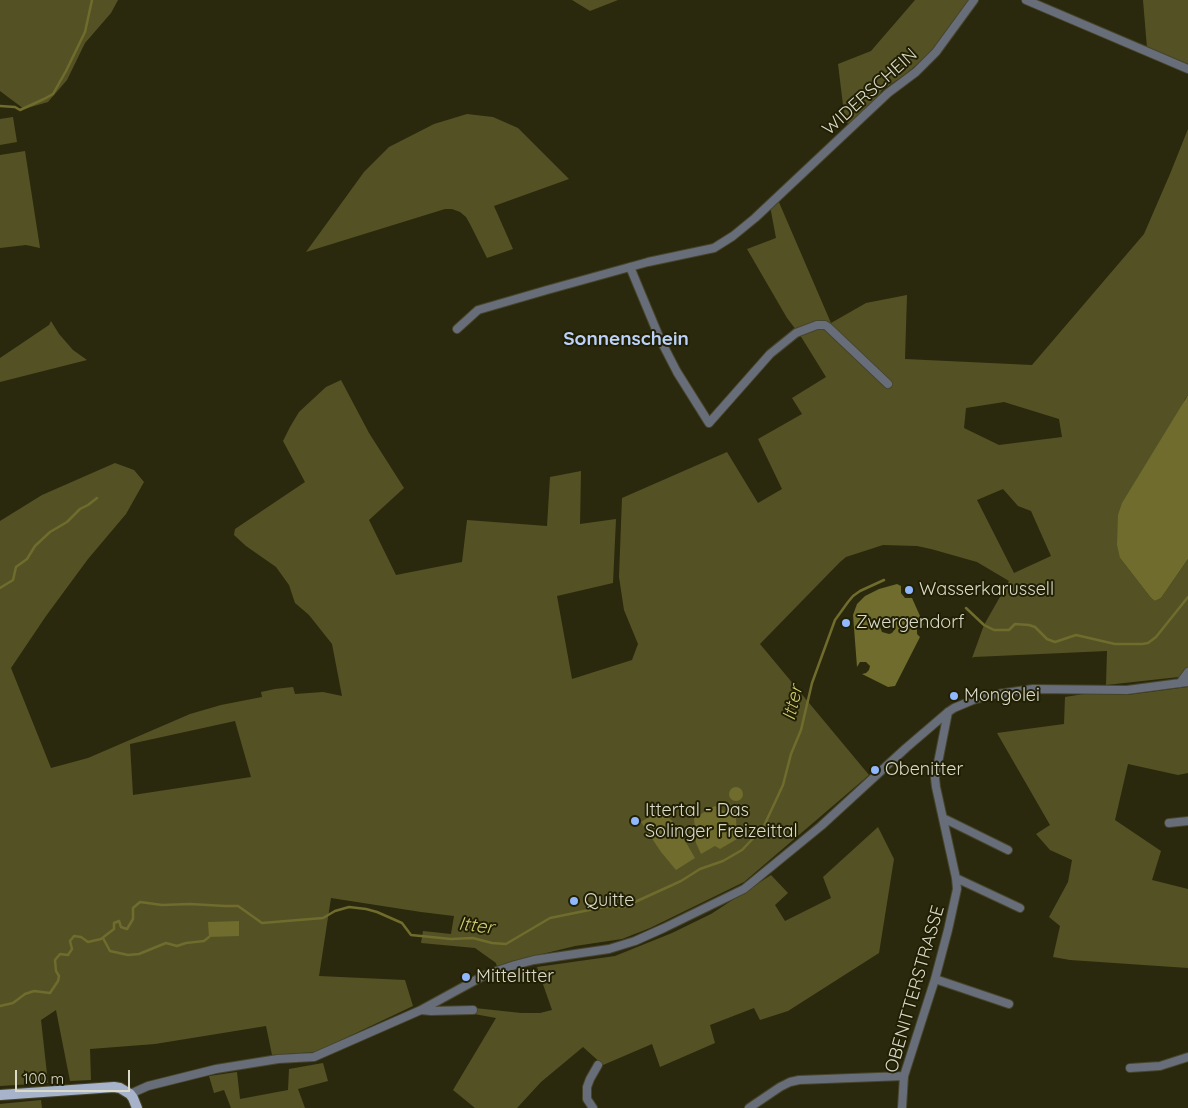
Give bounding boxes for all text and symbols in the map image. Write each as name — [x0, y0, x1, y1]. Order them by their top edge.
street label: WIDERSCHEIN — [818, 44, 922, 140]
district label: Sonnenschein — [563, 328, 689, 350]
place label: Wasserkarussell — [919, 579, 1054, 601]
marker: Wasserkarussell — [903, 584, 915, 596]
place label: Zwergendorf — [856, 612, 965, 634]
marker: Zwergendorf — [840, 617, 852, 629]
water label: Itter — [778, 683, 808, 723]
place label: Mongolei — [964, 685, 1040, 707]
marker: Mongolei — [948, 690, 960, 702]
place label: Obenitter — [885, 759, 963, 781]
marker: Obenitter — [869, 764, 881, 776]
place label: Ittertal - Das Solinger Freizeittal — [645, 800, 798, 842]
marker: Ittertal - Das Solinger Freizeittal — [629, 815, 641, 827]
place label: Quitte — [584, 890, 634, 912]
marker: Quitte — [568, 895, 580, 907]
street label: OBENITTERSTRASSE — [881, 903, 949, 1075]
water label: Itter — [457, 913, 495, 939]
place label: Mittelitter — [476, 966, 554, 988]
marker: Mittelitter — [460, 971, 472, 983]
scale bar — [18, 1060, 132, 1092]
text: 100 m — [23, 1069, 64, 1088]

